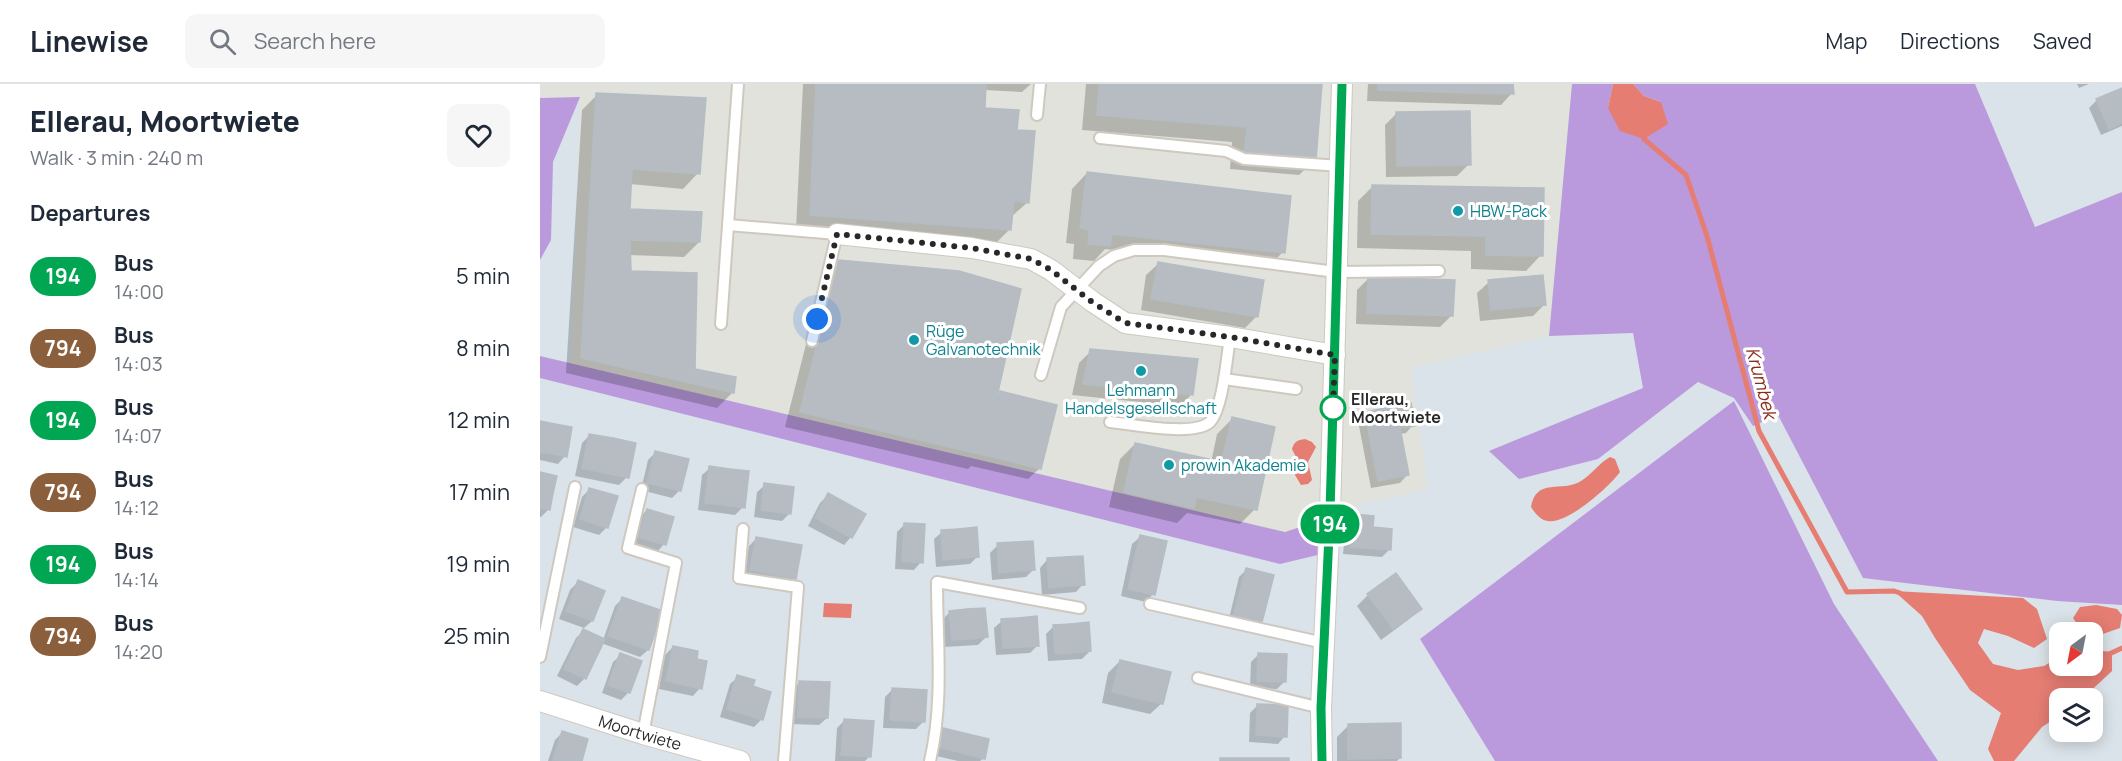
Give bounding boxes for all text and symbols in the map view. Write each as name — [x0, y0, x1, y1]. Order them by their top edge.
search box — [185, 14, 605, 68]
text: Linewise — [30, 22, 149, 60]
icon: search — [206, 25, 239, 58]
text: Search here — [254, 26, 376, 56]
text: Map — [1826, 27, 1867, 55]
text: Directions — [1900, 27, 2000, 55]
text: Saved — [2033, 27, 2092, 55]
text: Ellerau, Moortwiete — [30, 102, 300, 140]
button: heart — [447, 104, 510, 167]
text: Walk · 3 min · 240 m — [30, 144, 203, 171]
text: Departures — [30, 198, 150, 228]
place label: HBW-Pack — [1470, 200, 1548, 222]
marker: HBW-Pack — [1451, 204, 1465, 218]
text: Bus — [114, 248, 154, 278]
text: 5 min — [456, 261, 510, 291]
text: 194 — [45, 262, 81, 290]
text: 14:00 — [114, 278, 164, 305]
your location — [802, 304, 832, 334]
text: Bus — [114, 320, 154, 350]
place label: Rüge Galvanotechnik — [926, 320, 1041, 360]
text: 8 min — [456, 333, 510, 363]
marker: Rüge Galvanotechnik — [907, 333, 921, 347]
text: 794 — [44, 334, 82, 362]
water label: Krumbek — [1741, 344, 1784, 424]
text: 14:03 — [114, 350, 163, 377]
marker: Lehmann Handelsgesellschaft — [1134, 364, 1148, 378]
place label: Lehmann Handelsgesellschaft — [1065, 379, 1217, 419]
place label: Ellerau, Moortwiete — [1351, 388, 1441, 428]
text: Bus — [114, 392, 154, 422]
marker: Ellerau, Moortwiete — [1320, 395, 1346, 421]
text: 12 min — [448, 405, 510, 435]
text: 194 — [45, 406, 81, 434]
text: 14:07 — [114, 422, 162, 449]
place label: prowin Akademie — [1181, 454, 1306, 476]
marker: prowin Akademie — [1162, 458, 1176, 472]
text: Bus — [114, 464, 154, 494]
text: 17 min — [449, 477, 510, 507]
text: 794 — [44, 478, 82, 506]
text: 14:12 — [114, 494, 159, 521]
line badge: 194 — [1296, 504, 1364, 544]
text: 194 — [1312, 510, 1348, 538]
text: Bus — [114, 536, 154, 566]
text: 19 min — [447, 549, 510, 579]
text: 194 — [45, 550, 81, 578]
text: 14:14 — [114, 566, 159, 593]
text: Bus — [114, 608, 154, 638]
text: 25 min — [443, 621, 510, 651]
text: 794 — [44, 622, 82, 650]
north arrow — [2049, 622, 2103, 676]
map controls — [2049, 622, 2103, 742]
text: 14:20 — [114, 638, 163, 665]
button: layers — [2049, 688, 2103, 742]
street label: Moortwiete — [596, 710, 684, 755]

